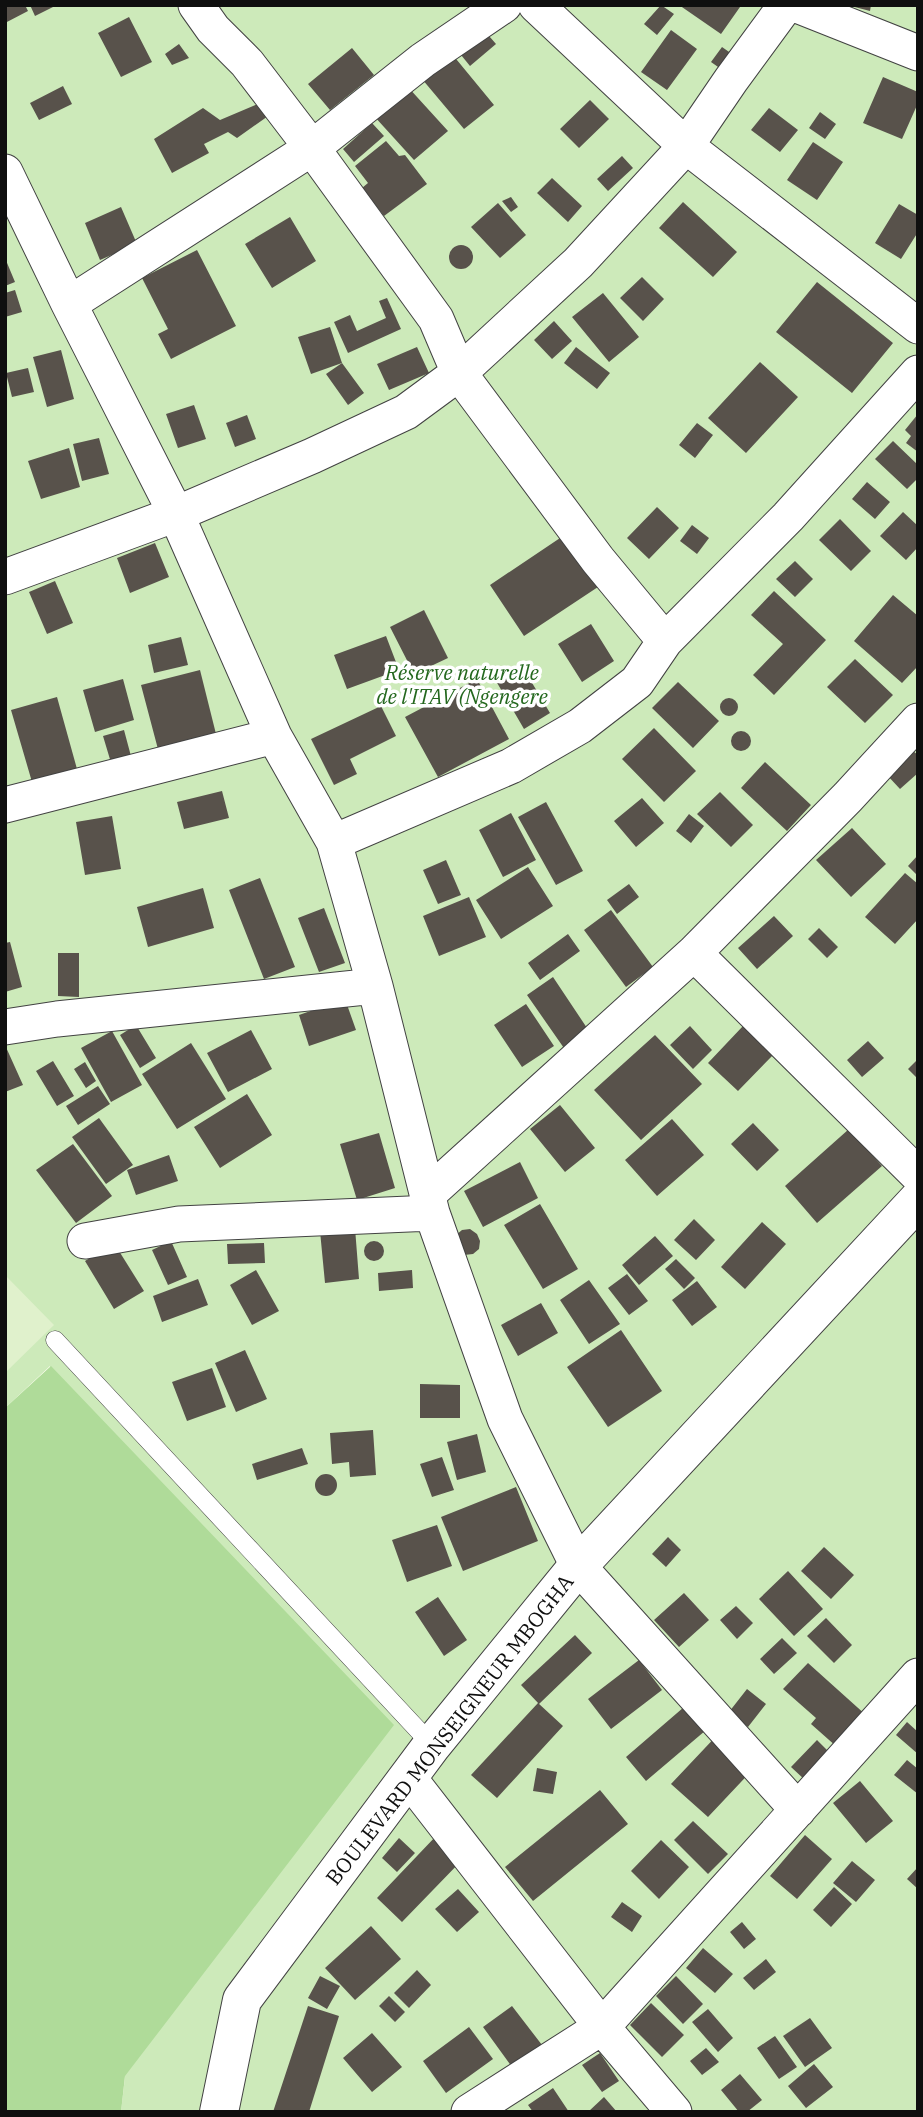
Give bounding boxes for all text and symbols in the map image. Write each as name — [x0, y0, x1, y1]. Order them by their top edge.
park label: Réserve naturelle de l'ITAV (Ngengere — [376, 658, 549, 710]
street label: BOULEVARD MONSEIGNEUR MBOGHA — [319, 1568, 580, 1891]

